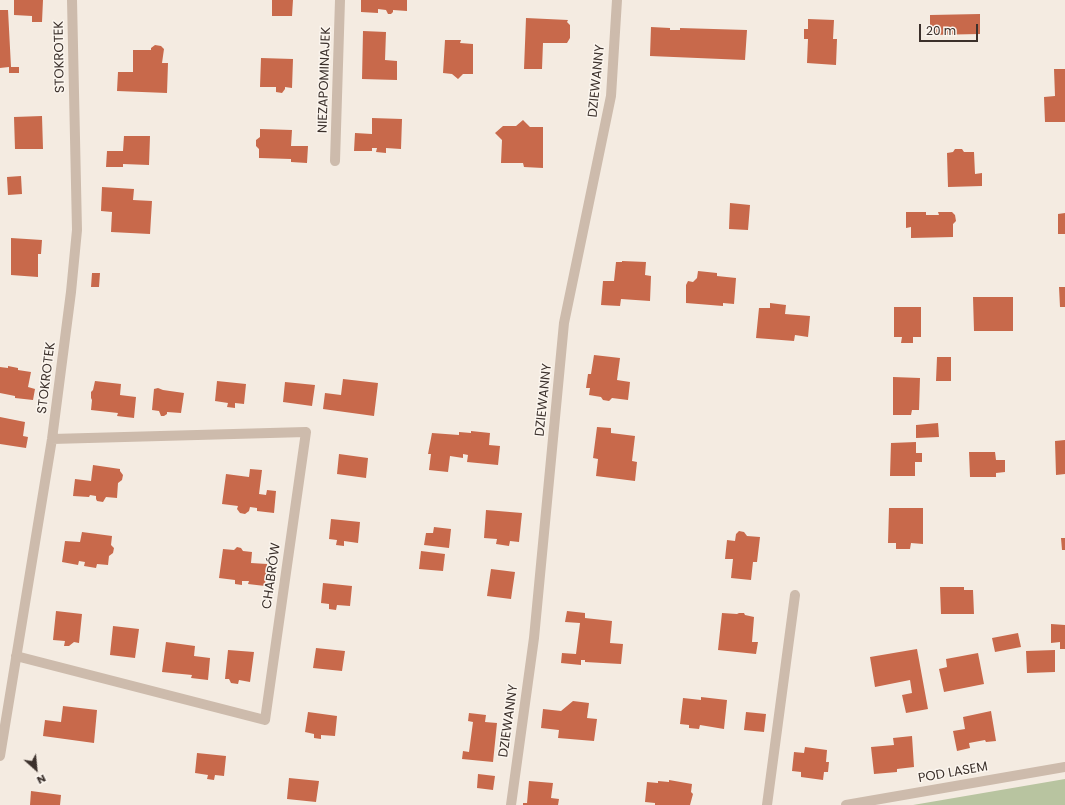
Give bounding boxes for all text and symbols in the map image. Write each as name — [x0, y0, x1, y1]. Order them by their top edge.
scale bar — [921, 16, 980, 42]
street label: STOKROTEK — [52, 21, 68, 93]
text: 20 m — [926, 22, 956, 39]
street label: NIEZAPOMINAJEK — [315, 27, 335, 133]
street label: DZIEWANNY — [585, 44, 609, 118]
street label: STOKROTEK — [35, 341, 59, 415]
street label: DZIEWANNY — [532, 363, 556, 437]
street label: CHABRÓW — [260, 542, 284, 610]
street label: DZIEWANNY — [496, 684, 522, 758]
north arrow — [16, 749, 56, 789]
street label: POD LASEM — [917, 759, 989, 787]
text: N — [34, 771, 49, 789]

